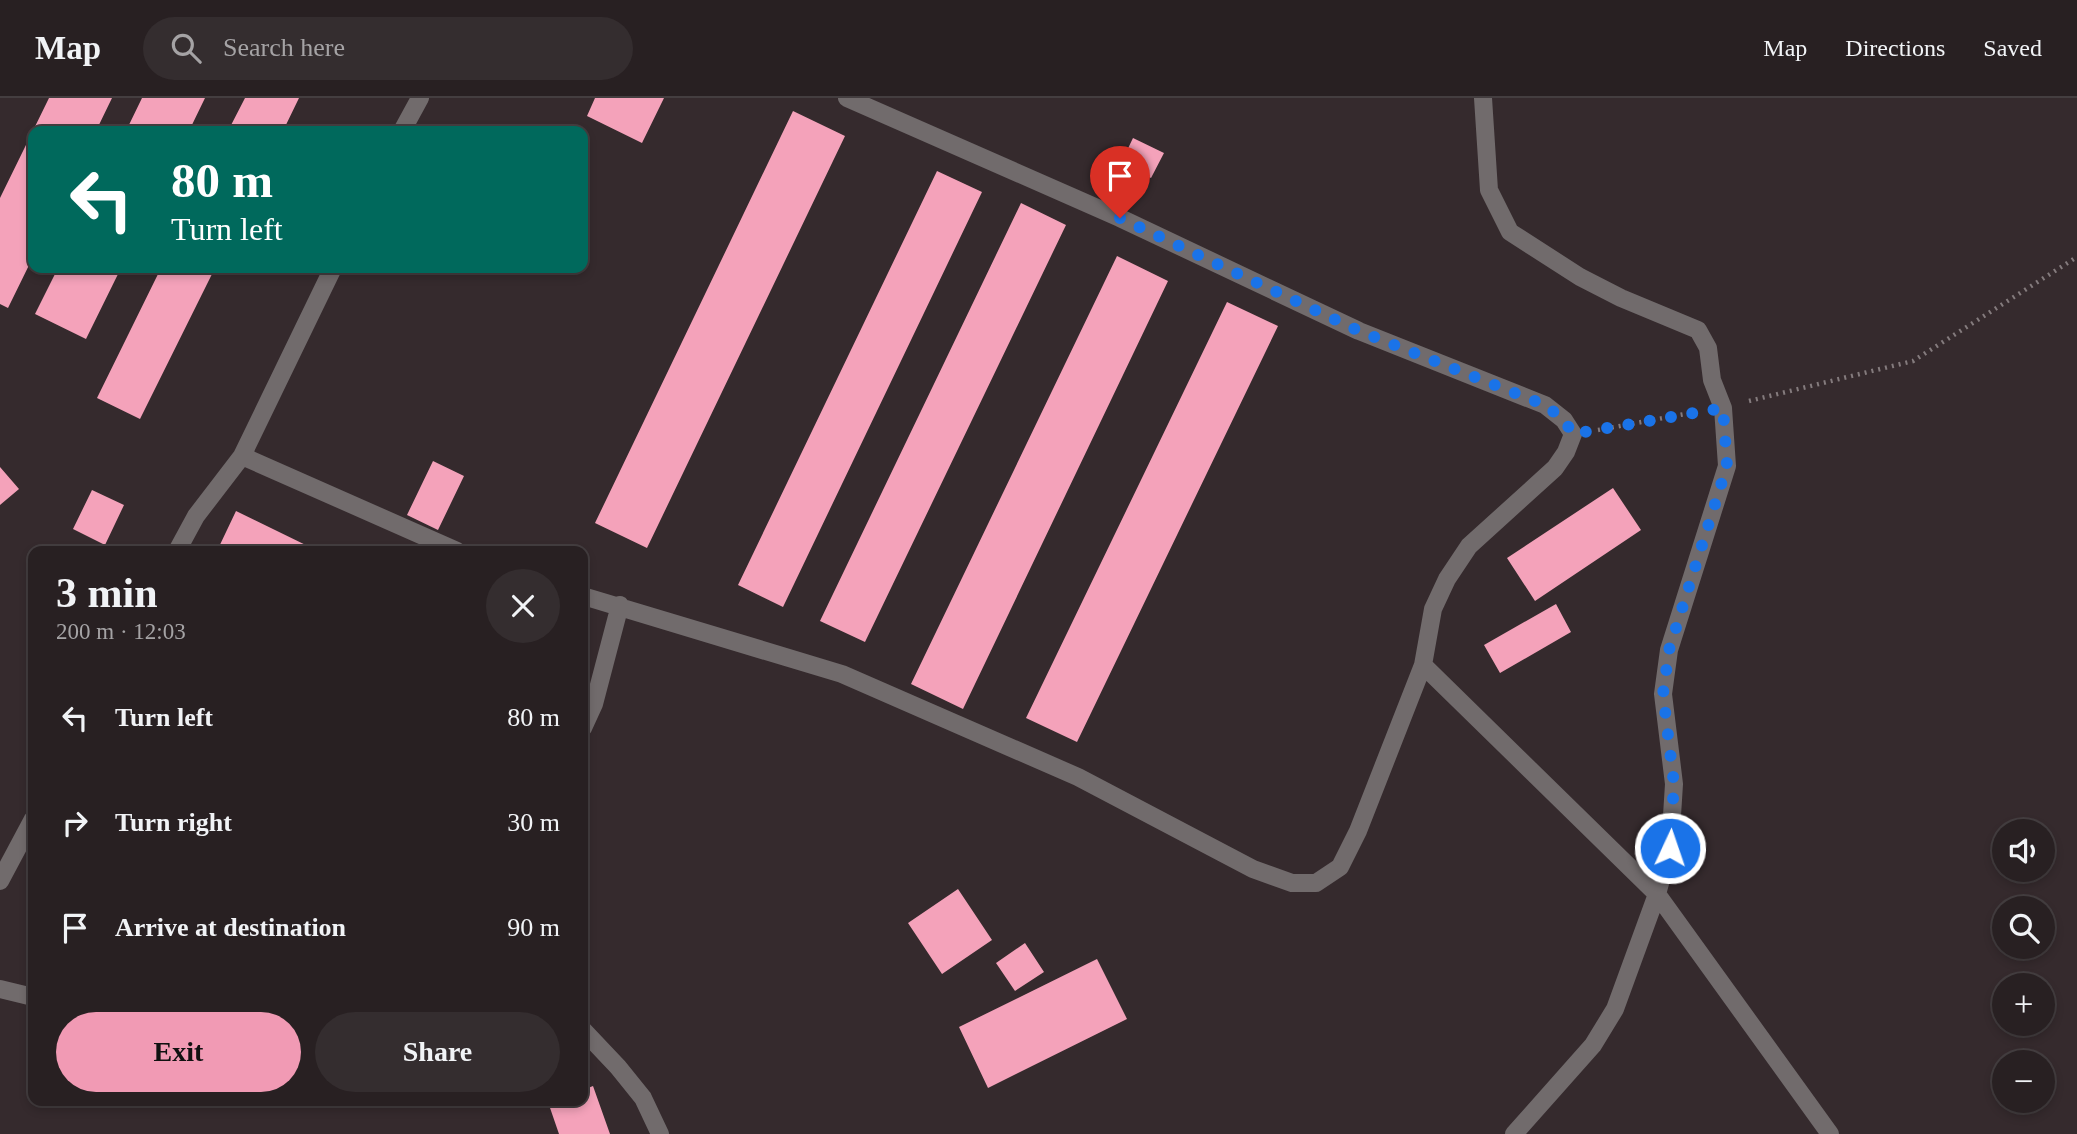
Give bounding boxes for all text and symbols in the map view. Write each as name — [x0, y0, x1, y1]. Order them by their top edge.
search box — [143, 17, 633, 80]
icon: search — [167, 29, 205, 67]
text: Map — [35, 30, 101, 66]
text: Search here — [223, 33, 345, 62]
text: Map — [1763, 35, 1807, 61]
text: Directions — [1845, 35, 1945, 61]
text: Saved — [1983, 35, 2042, 61]
pin — [1090, 146, 1150, 218]
text: 80 m — [171, 153, 273, 208]
icon: left — [56, 154, 147, 245]
icon: arrive — [1101, 157, 1139, 195]
text: Turn left — [171, 211, 283, 247]
button: close — [486, 569, 560, 643]
text: 3 min — [56, 570, 158, 616]
text: 200 m · 12:03 — [56, 619, 186, 644]
icon: left — [56, 699, 94, 737]
text: Turn left — [115, 703, 213, 732]
text: 80 m — [507, 703, 560, 732]
icon: right — [56, 804, 94, 842]
text: Turn right — [115, 808, 232, 837]
text: 30 m — [507, 808, 560, 837]
position arrow — [1633, 811, 1707, 885]
map controls — [1992, 819, 2055, 1113]
button: sound — [1992, 819, 2055, 882]
button: search — [1992, 896, 2055, 959]
icon: arrive — [56, 909, 94, 947]
text: Arrive at destination — [115, 913, 346, 942]
text: 90 m — [507, 913, 560, 942]
button: + — [1992, 973, 2055, 1036]
button: Exit — [56, 1012, 301, 1092]
button: Share — [315, 1012, 560, 1092]
button: − — [1992, 1050, 2055, 1113]

